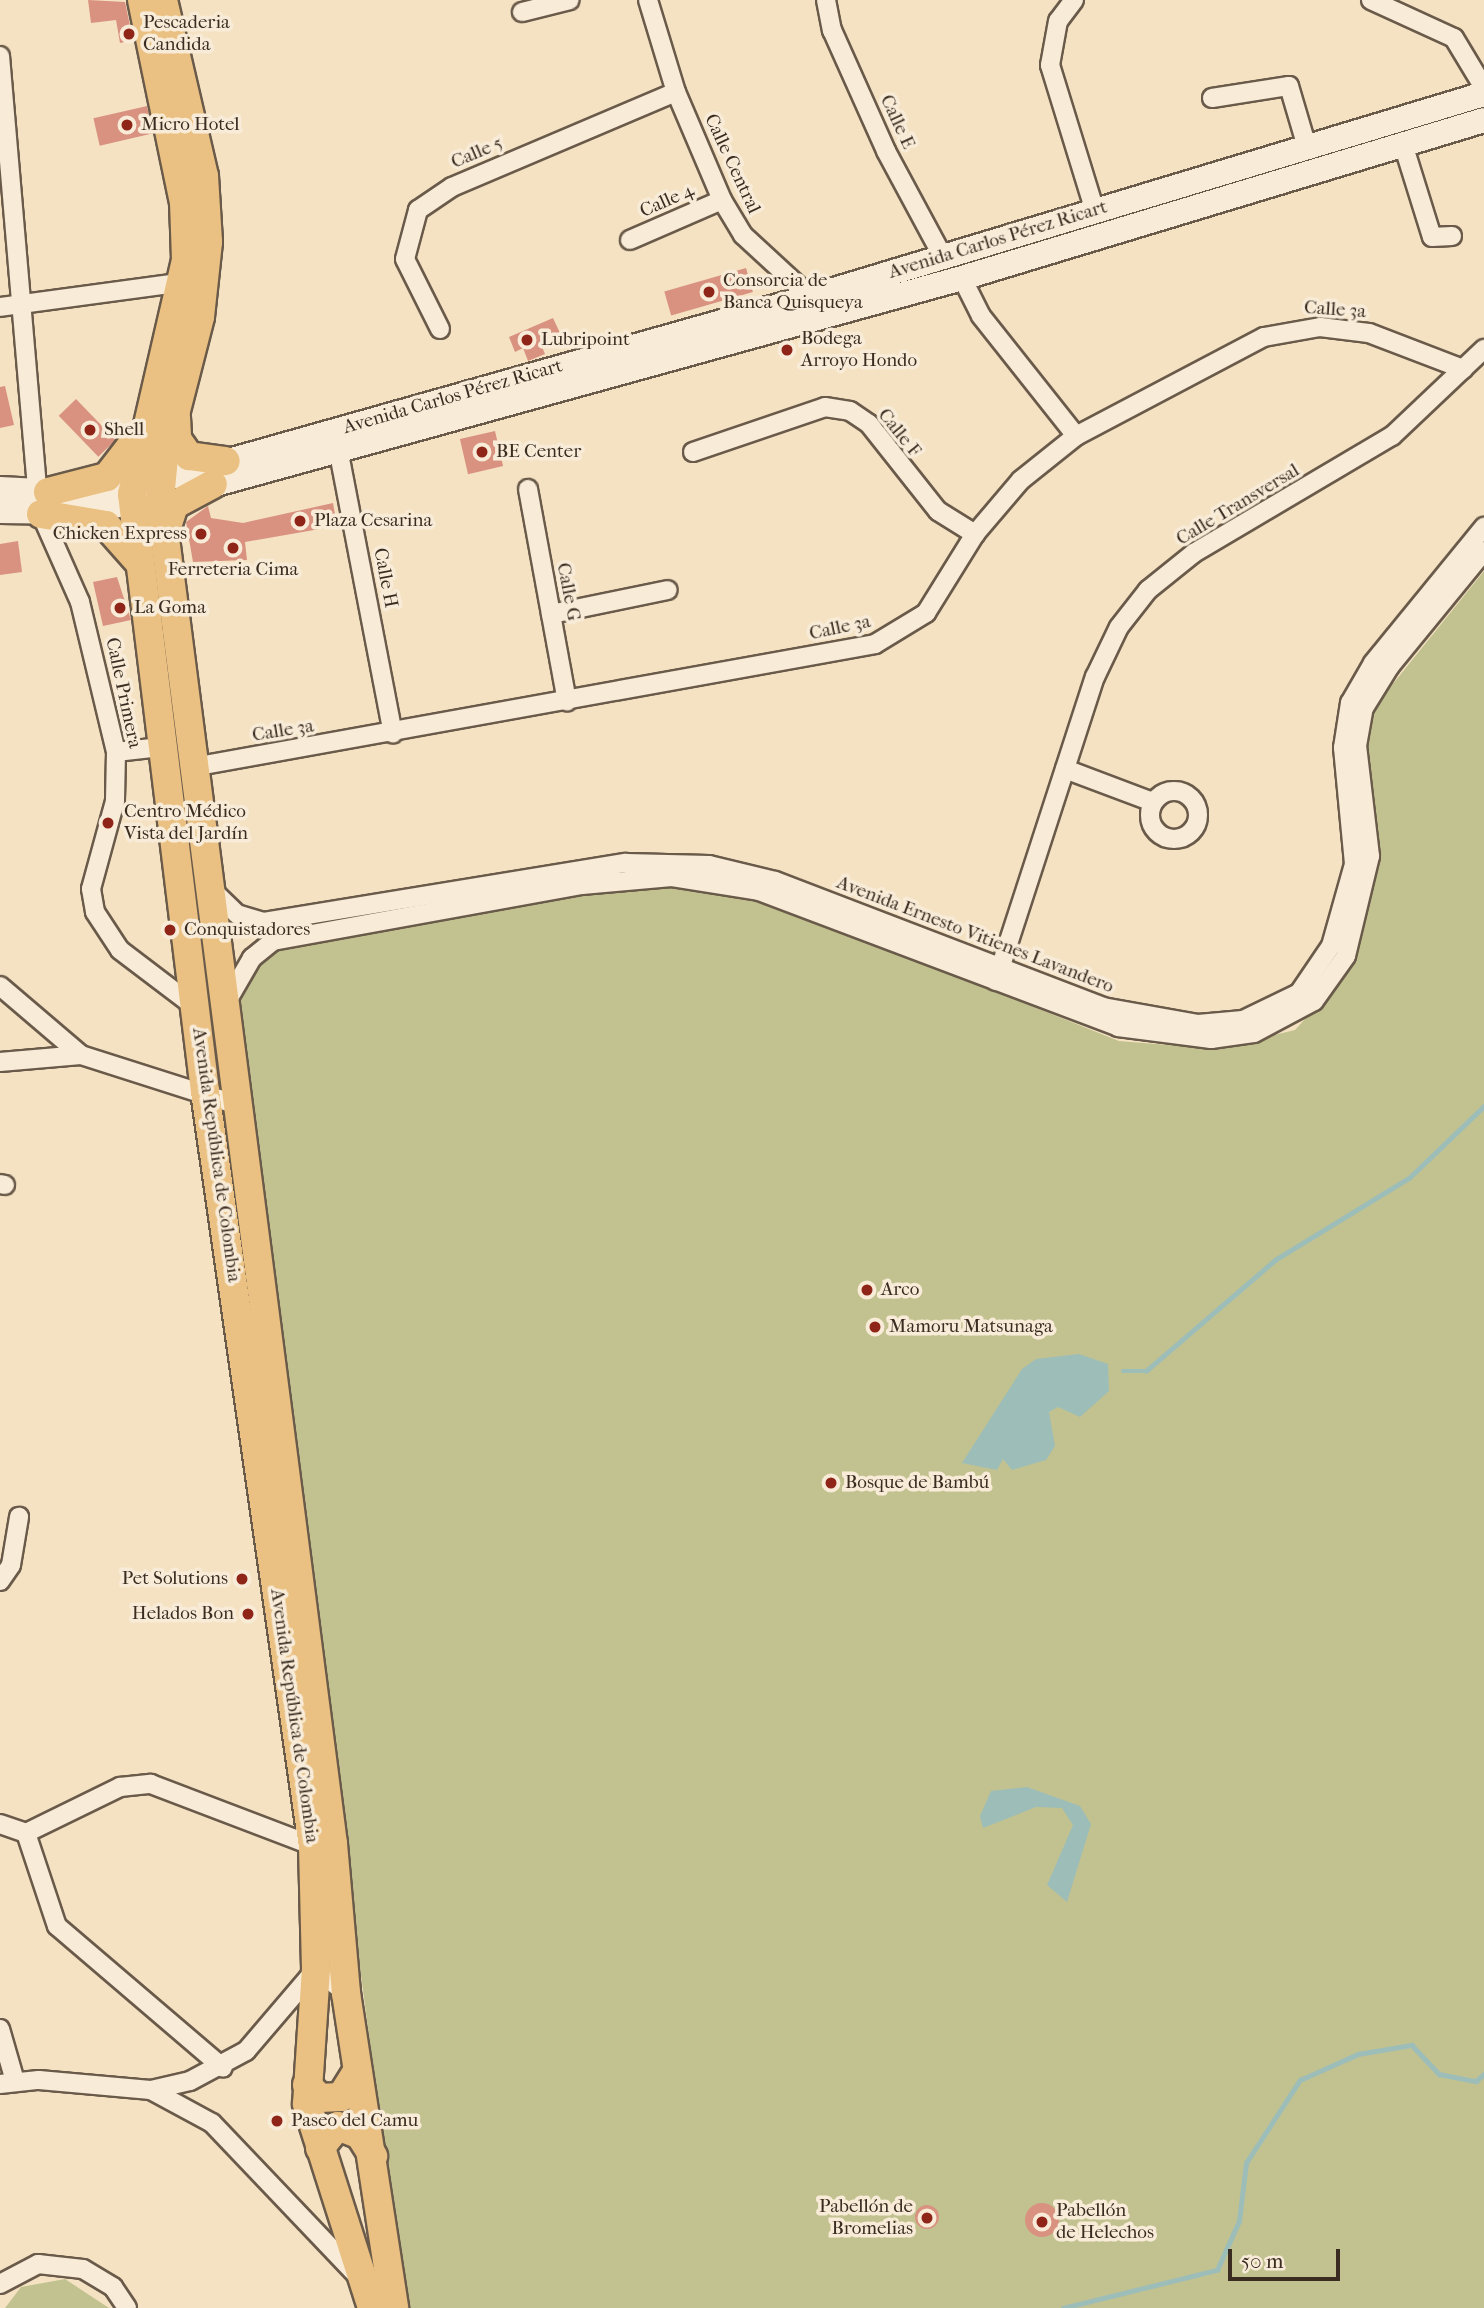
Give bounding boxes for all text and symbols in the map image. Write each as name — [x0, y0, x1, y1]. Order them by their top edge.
place label: Pescaderia Candida — [143, 12, 230, 56]
marker: Pescaderia Candida — [121, 26, 137, 42]
street label: Calle E — [875, 91, 919, 153]
street label: Calle Central — [699, 111, 765, 217]
place label: Micro Hotel — [141, 114, 240, 136]
marker: Micro Hotel — [119, 117, 135, 133]
street label: Calle 5 — [448, 132, 506, 174]
street label: Calle 4 — [636, 179, 698, 223]
street label: Avenida Carlos Pérez Ricart — [886, 196, 1110, 284]
place label: Consorcia de Banca Quisqueya — [723, 270, 863, 314]
marker: Consorcia de Banca Quisqueya — [701, 284, 717, 300]
street label: Calle 3a — [1303, 296, 1367, 324]
place label: Bodega Arroyo Hondo — [801, 328, 917, 372]
place label: Lubripoint — [541, 329, 630, 351]
marker: Lubripoint — [519, 332, 535, 348]
marker: Bodega Arroyo Hondo — [779, 342, 795, 358]
street label: Avenida Carlos Pérez Ricart — [341, 355, 565, 439]
street label: Calle F — [873, 404, 925, 462]
place label: Shell — [104, 419, 144, 441]
marker: Shell — [82, 422, 98, 438]
place label: BE Center — [496, 441, 581, 463]
marker: BE Center — [474, 444, 490, 460]
street label: Calle Transversal — [1172, 459, 1304, 551]
place label: Plaza Cesarina — [314, 510, 432, 532]
marker: Plaza Cesarina — [292, 513, 308, 529]
place label: Chicken Express — [53, 523, 187, 545]
marker: Chicken Express — [193, 526, 209, 542]
marker: Ferreteria Cima — [225, 540, 241, 556]
street label: Calle H — [368, 546, 402, 610]
place label: Ferreteria Cima — [168, 559, 298, 581]
street label: Calle G — [551, 561, 585, 623]
place label: La Goma — [134, 597, 206, 619]
marker: La Goma — [112, 600, 128, 616]
street label: Calle 3a — [807, 610, 873, 646]
street label: Calle Primera — [100, 636, 146, 750]
street label: Calle 3a — [251, 715, 315, 747]
place label: Centro Médico Vista del Jardín — [124, 801, 248, 845]
marker: Centro Médico Vista del Jardín — [98, 813, 118, 833]
street label: Avenida Ernesto Vitienes Lavandero — [833, 872, 1117, 998]
place label: Conquistadores — [184, 919, 310, 941]
marker: Conquistadores — [162, 922, 178, 938]
street label: Avenida República de Colombia — [187, 1026, 245, 1284]
place label: Arco — [881, 1279, 919, 1301]
marker: Arco — [859, 1282, 875, 1298]
place label: Mamoru Matsunaga — [889, 1316, 1053, 1338]
marker: Mamoru Matsunaga — [867, 1319, 883, 1335]
place label: Bosque de Bambú — [845, 1472, 989, 1494]
marker: Bosque de Bambú — [823, 1475, 839, 1491]
place label: Pet Solutions — [122, 1568, 228, 1590]
marker: Pet Solutions — [234, 1571, 250, 1587]
street label: Avenida República de Colombia — [265, 1587, 323, 1845]
place label: Helados Bon — [132, 1603, 234, 1625]
marker: Helados Bon — [240, 1606, 256, 1622]
place label: Paseo del Camu — [291, 2110, 418, 2132]
marker: Paseo del Camu — [269, 2113, 285, 2129]
place label: Pabellón de Bromelias — [819, 2196, 913, 2240]
place label: Pabellón de Helechos — [1056, 2200, 1154, 2244]
marker: Pabellón de Bromelias — [919, 2210, 935, 2226]
marker: Pabellón de Helechos — [1034, 2214, 1050, 2230]
scale bar — [1232, 2234, 1344, 2278]
text: 50 m — [1241, 2249, 1284, 2273]

